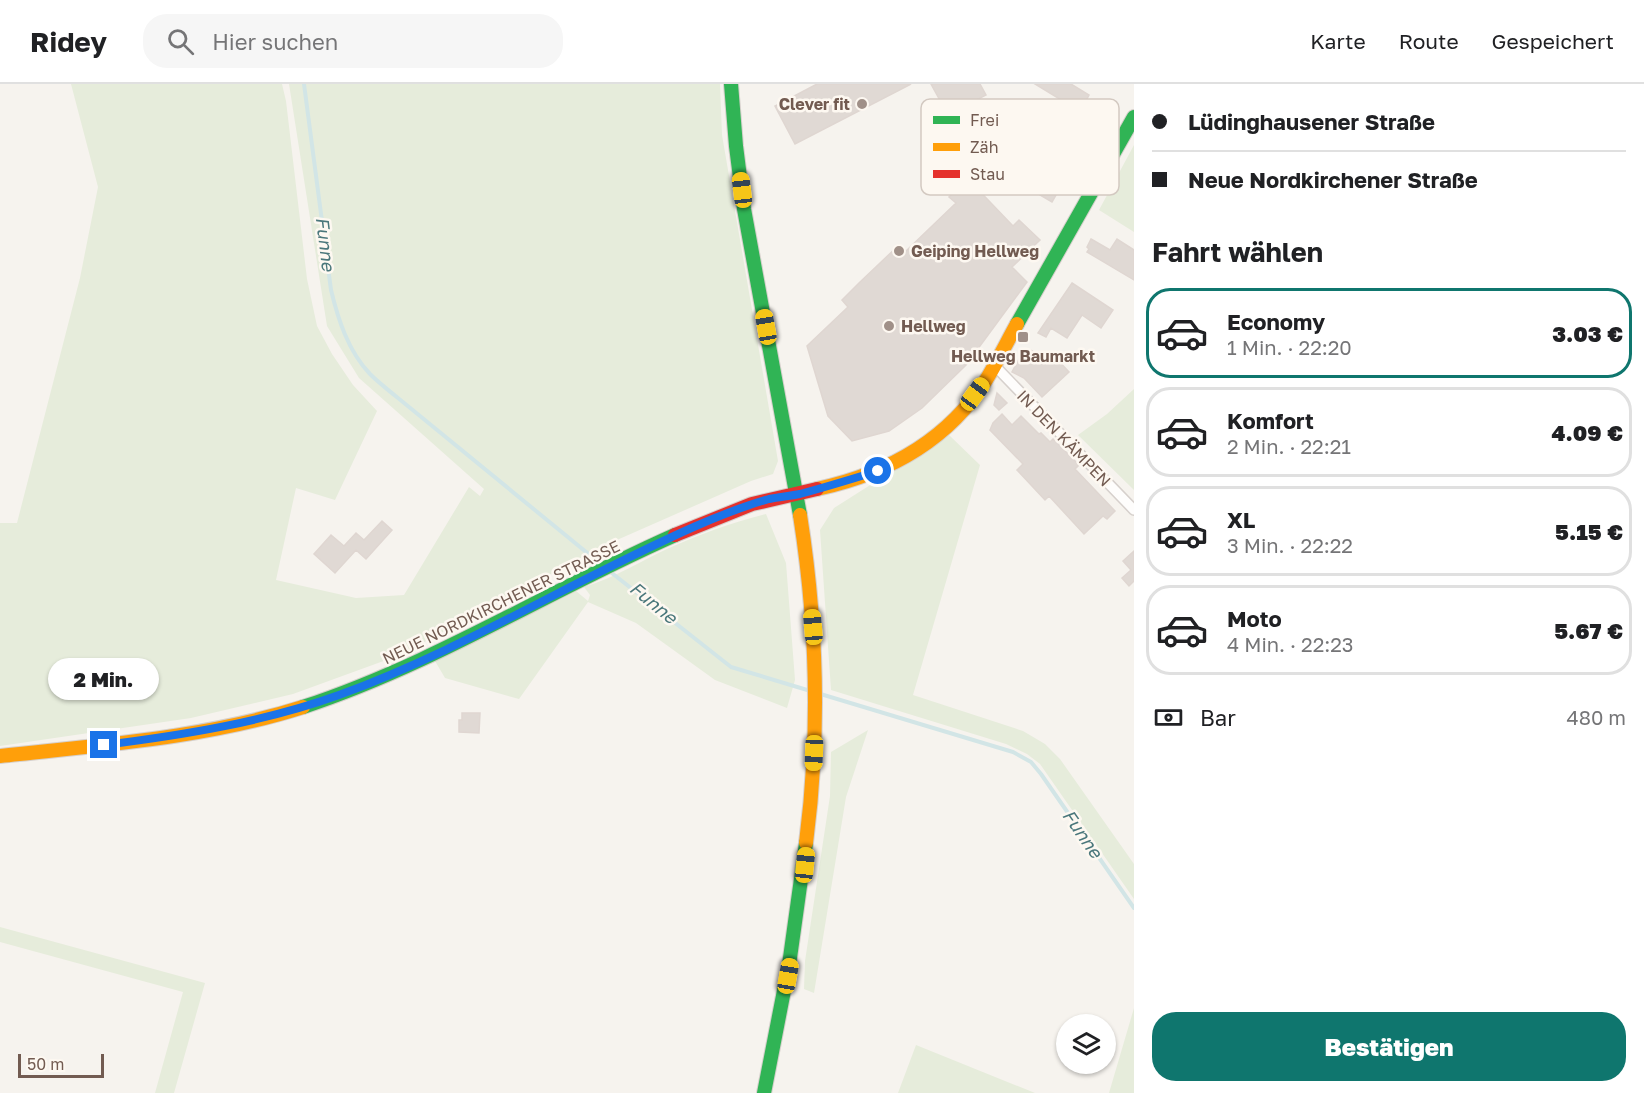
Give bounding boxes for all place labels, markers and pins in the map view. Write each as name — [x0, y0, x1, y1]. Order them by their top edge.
place label: Clever fit — [779, 94, 850, 114]
marker: Clever fit — [855, 97, 869, 111]
place label: Geiping Hellweg — [911, 241, 1039, 261]
marker: Geiping Hellweg — [892, 244, 906, 258]
place label: Hellweg — [901, 316, 966, 336]
marker: Hellweg — [882, 319, 896, 333]
marker: Hellweg Baumarkt — [1016, 330, 1030, 344]
place label: Hellweg Baumarkt — [951, 346, 1095, 366]

